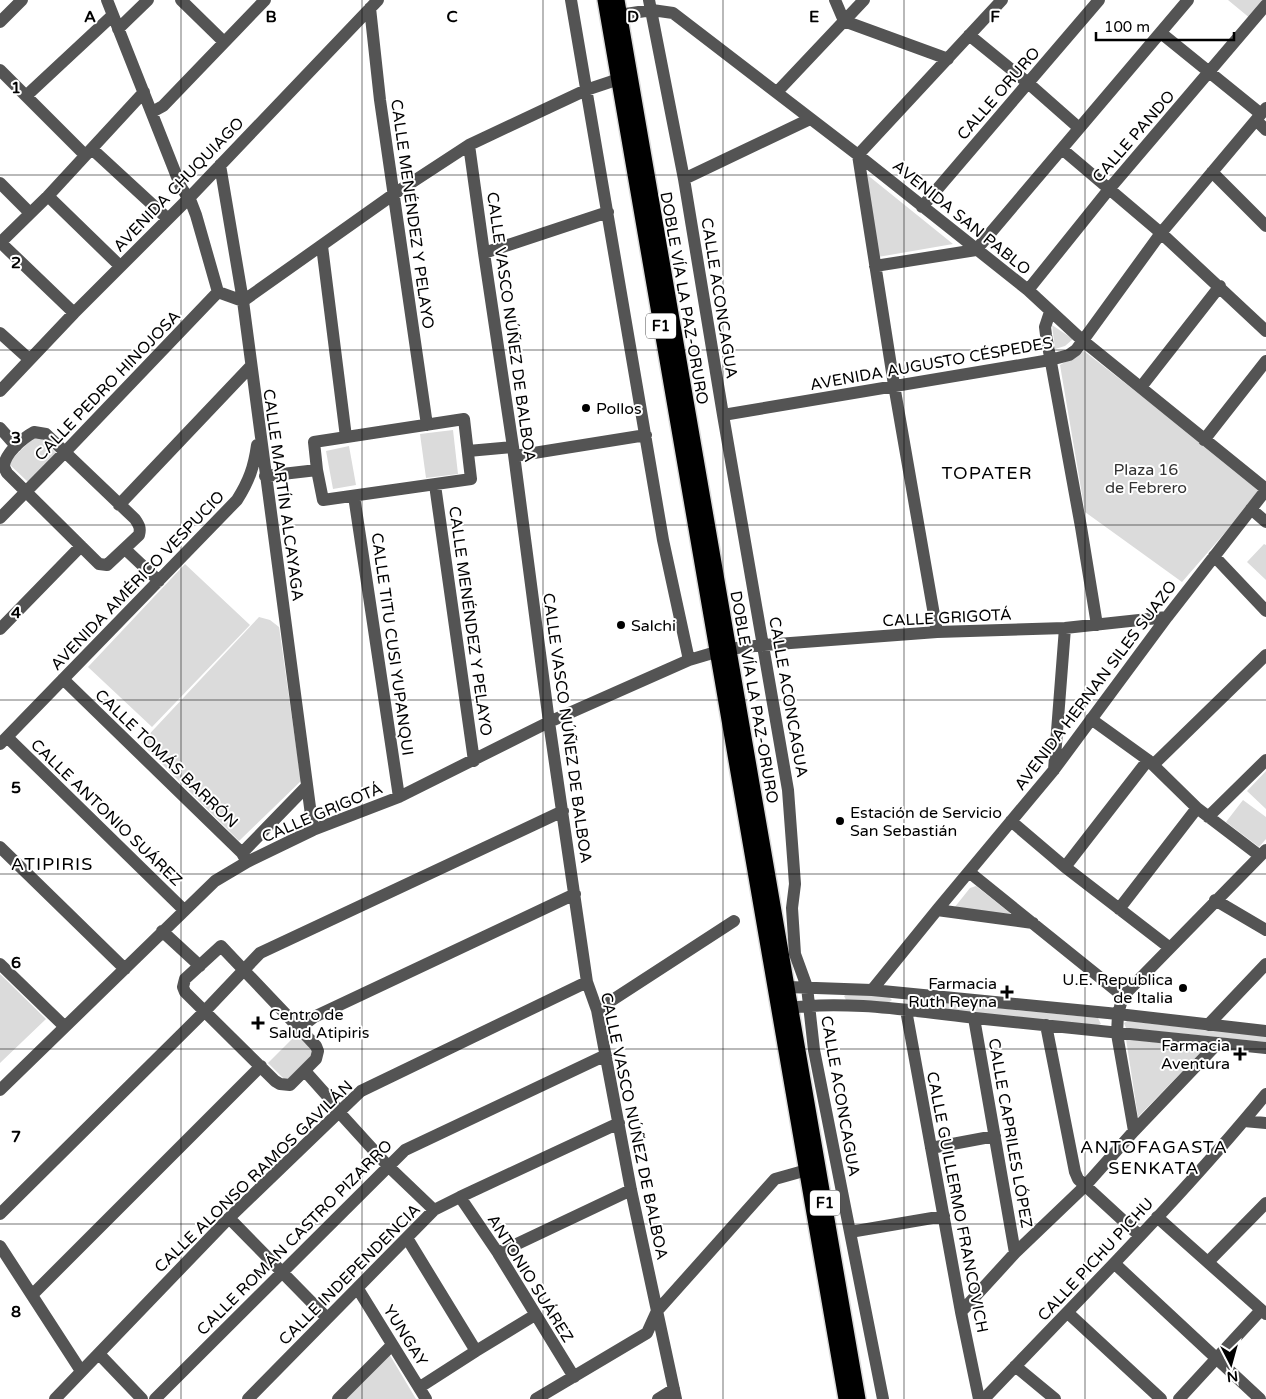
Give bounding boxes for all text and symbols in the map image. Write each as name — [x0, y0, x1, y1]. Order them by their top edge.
text: A — [84, 7, 96, 27]
text: B — [265, 7, 277, 27]
text: C — [446, 7, 458, 27]
text: D — [627, 7, 639, 27]
text: E — [809, 7, 819, 27]
text: F — [990, 7, 1000, 27]
scale bar — [1096, 10, 1234, 42]
text: 100 m — [1104, 18, 1150, 36]
street label: CALLE ORURO — [953, 43, 1045, 144]
text: 1 — [11, 78, 21, 98]
street label: CALLE PANDO — [1088, 86, 1179, 187]
street label: CALLE MENÉNDEZ Y PELAYO — [386, 98, 438, 330]
street label: AVENIDA CHUQUIAGO — [109, 113, 248, 256]
street label: AVENIDA SAN PABLO — [888, 156, 1034, 280]
street label: DOBLE VÍA LA PAZ-ORURO — [655, 190, 713, 406]
street label: CALLE VASCO NÚÑEZ DE BALBOA — [482, 191, 540, 464]
street label: CALLE ACONCAGUA — [696, 216, 742, 380]
text: 2 — [11, 253, 21, 273]
street label: CALLE PEDRO HINOJOSA — [30, 306, 185, 465]
road number: F1 — [646, 314, 676, 338]
street label: AVENIDA AUGUSTO CÉSPEDES — [808, 333, 1054, 395]
street label: CALLE MARTÍN ALCAYAGA — [258, 388, 308, 603]
place label: Pollos — [596, 399, 642, 419]
marker: Pollos — [580, 402, 592, 414]
text: 3 — [11, 428, 21, 448]
park label: Plaza 16 de Febrero — [1105, 460, 1187, 498]
district label: TOPATER — [941, 462, 1033, 484]
street label: AVENIDA AMÉRICO VESPUCIO — [46, 487, 229, 675]
street label: CALLE MENÉNDEZ Y PELAYO — [444, 505, 496, 737]
street label: CALLE TITU CUSI YUPANQUI — [366, 531, 418, 757]
street label: AVENIDA HERNAN SILES SUAZO — [1010, 577, 1181, 795]
street label: DOBLE VÍA LA PAZ-ORURO — [725, 589, 783, 805]
street label: CALLE VASCO NÚÑEZ DE BALBOA — [538, 592, 596, 865]
text: 4 — [11, 603, 21, 623]
street label: CALLE GRIGOTÁ — [882, 605, 1012, 631]
street label: CALLE ACONCAGUA — [764, 615, 812, 779]
place label: Salchi — [631, 616, 676, 636]
marker: Salchi — [615, 619, 627, 631]
street label: CALLE TOMÁS BARRÓN — [91, 685, 242, 832]
street label: CALLE ANTONIO SUÁREZ — [26, 735, 186, 890]
text: 5 — [11, 778, 21, 798]
street label: CALLE GRIGOTÁ — [259, 778, 386, 847]
place label: Estación de Servicio San Sebastián — [850, 803, 1002, 841]
marker: Estación de Servicio San Sebastián — [834, 815, 846, 827]
district label: ATIPIRIS — [11, 853, 93, 875]
text: 6 — [11, 953, 21, 973]
place label: U.E. Republica de Italia — [1062, 970, 1173, 1008]
place label: Farmacia Ruth Reyna — [908, 974, 997, 1012]
marker: U.E. Republica de Italia — [1177, 982, 1189, 994]
marker: Farmacia Ruth Reyna — [1001, 986, 1013, 998]
street label: CALLE VASCO NÚÑEZ DE BALBOA — [596, 991, 672, 1262]
place label: Centro de Salud Atipiris — [269, 1005, 369, 1043]
street label: CALLE ACONCAGUA — [816, 1014, 864, 1178]
marker: Centro de Salud Atipiris — [251, 1016, 265, 1030]
place label: Farmacia Aventura — [1161, 1036, 1230, 1074]
street label: CALLE CAPRILES LÓPEZ — [983, 1037, 1037, 1230]
marker: Farmacia Aventura — [1234, 1048, 1246, 1060]
street label: CALLE GUILLERMO FRANCOVICH — [922, 1070, 992, 1334]
street label: CALLE ALONSO RAMOS GAVILÁN — [150, 1076, 357, 1277]
text: 7 — [11, 1127, 21, 1147]
street label: CALLE ROMÁN CASTRO PIZARRO — [193, 1136, 397, 1340]
district label: ANTOFAGASTA SENKATA — [1080, 1136, 1228, 1179]
road number: F1 — [810, 1190, 840, 1216]
street label: CALLE PICHU PICHU — [1033, 1194, 1158, 1325]
street label: CALLE INDEPENDENCIA — [275, 1200, 425, 1350]
street label: ANTONIO SUÁREZ — [483, 1211, 578, 1346]
street label: YUNGAY — [379, 1301, 432, 1370]
text: 8 — [11, 1302, 21, 1322]
north arrow — [1206, 1339, 1256, 1389]
text: N — [1226, 1367, 1239, 1385]

